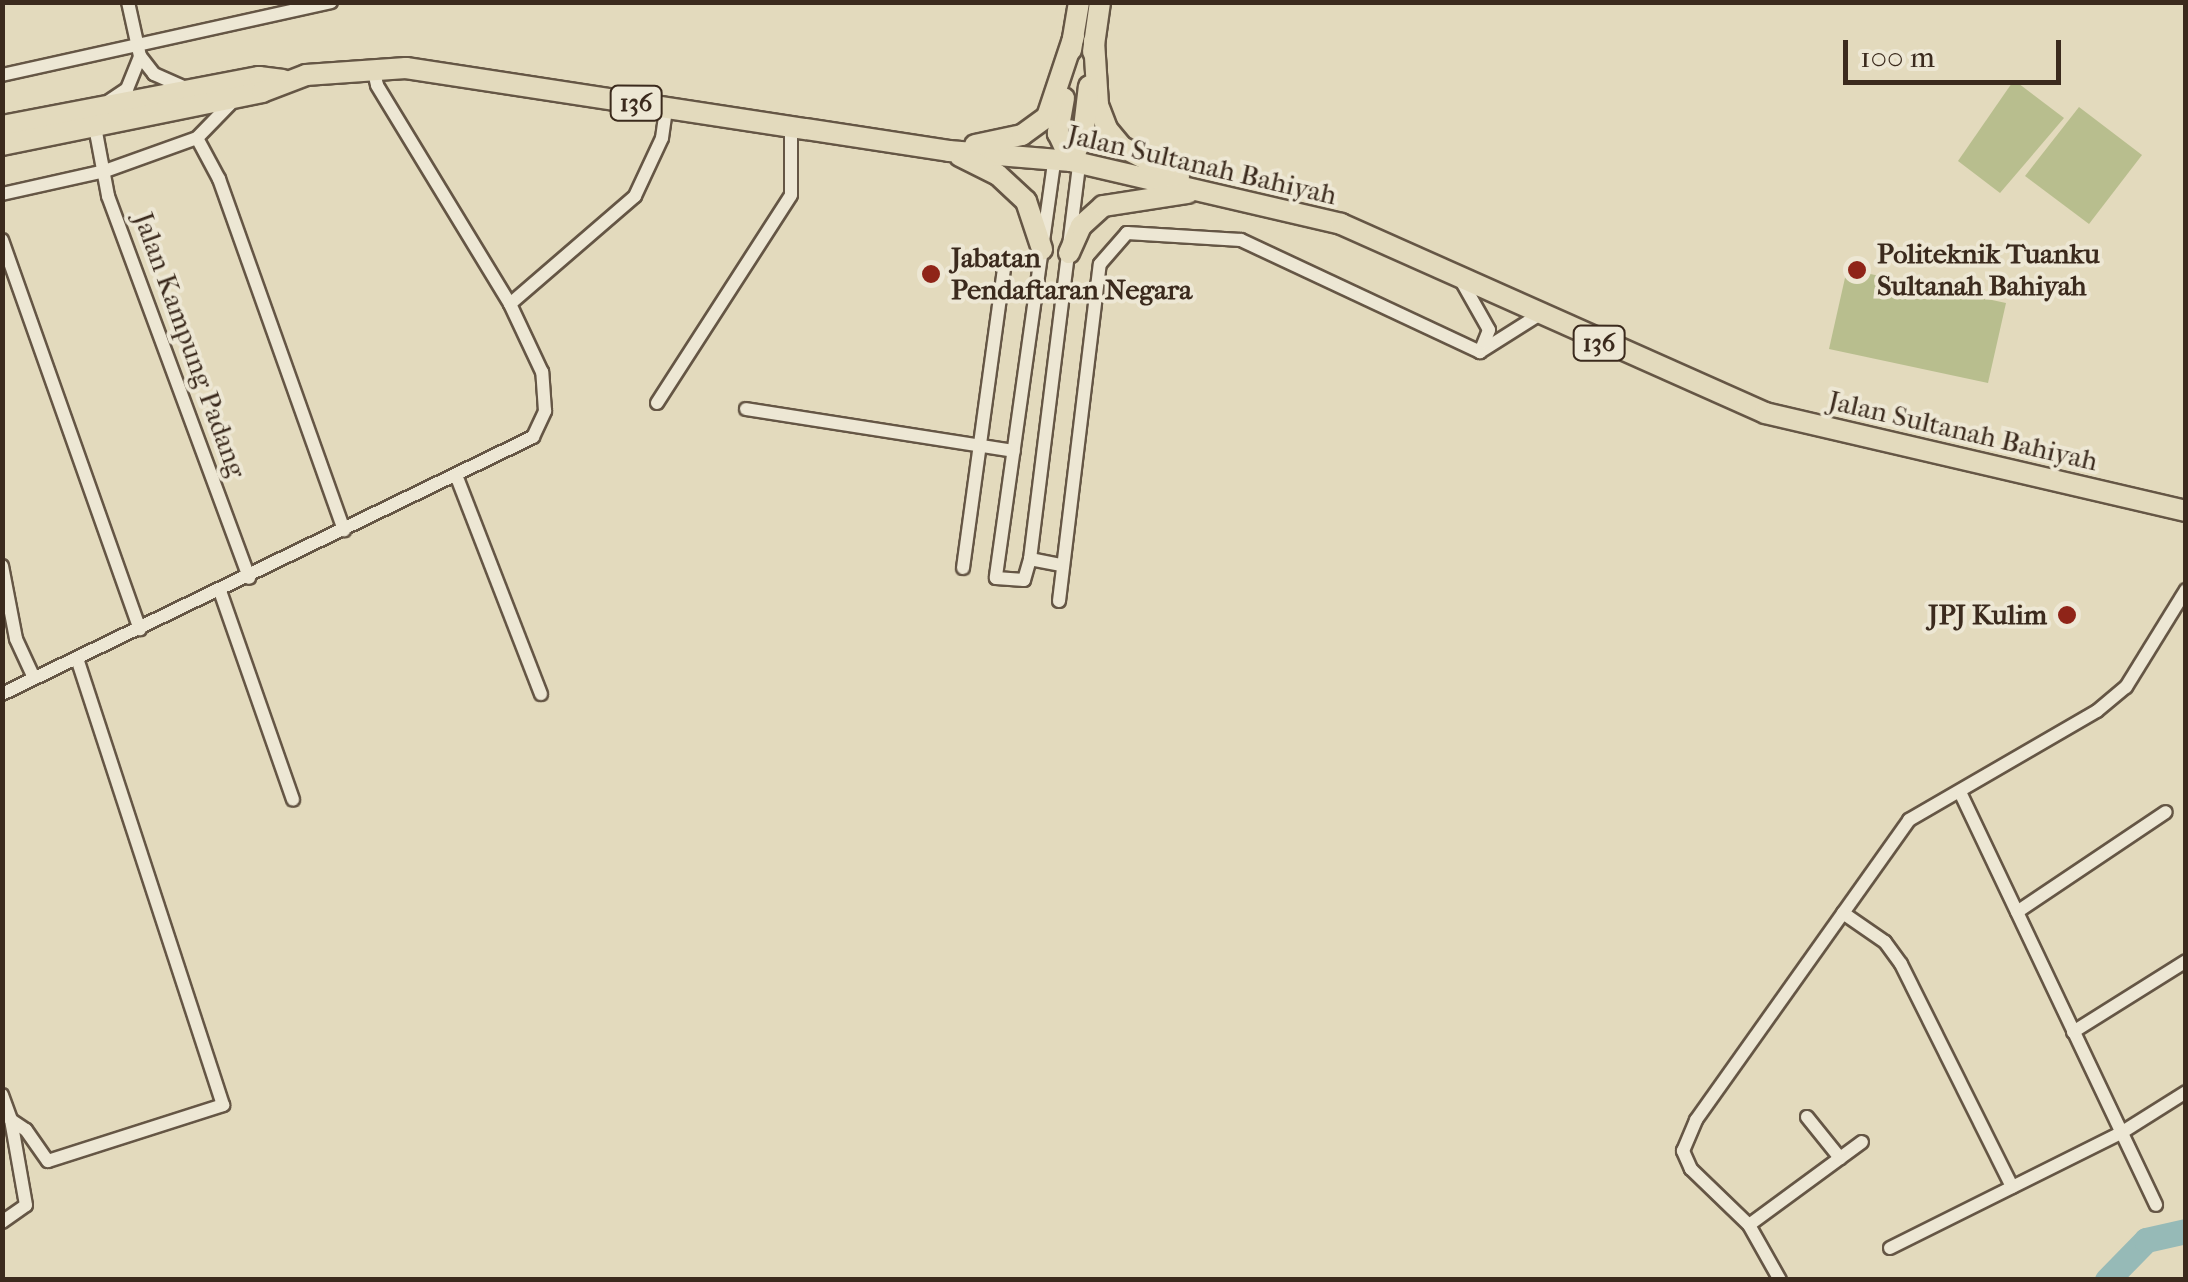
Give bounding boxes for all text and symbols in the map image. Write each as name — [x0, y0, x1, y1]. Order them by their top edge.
scale bar — [1848, 20, 2066, 82]
text: 100 m — [1860, 40, 1935, 75]
road number: 136 — [608, 83, 664, 123]
street label: Jalan Sultanah Bahiyah — [1064, 118, 1340, 212]
street label: Jalan Kampung Padang — [126, 208, 254, 482]
place label: Politeknik Tuanku Sultanah Bahiyah — [1877, 237, 2100, 303]
place label: Jabatan Pendaftaran Negara — [951, 241, 1192, 307]
marker: Politeknik Tuanku Sultanah Bahiyah — [1846, 259, 1868, 281]
marker: Jabatan Pendaftaran Negara — [920, 263, 942, 285]
road number: 136 — [1572, 323, 1626, 363]
street label: Jalan Sultanah Bahiyah — [1825, 384, 2101, 478]
place label: JPJ Kulim — [1928, 598, 2047, 632]
marker: JPJ Kulim — [2056, 604, 2078, 626]

